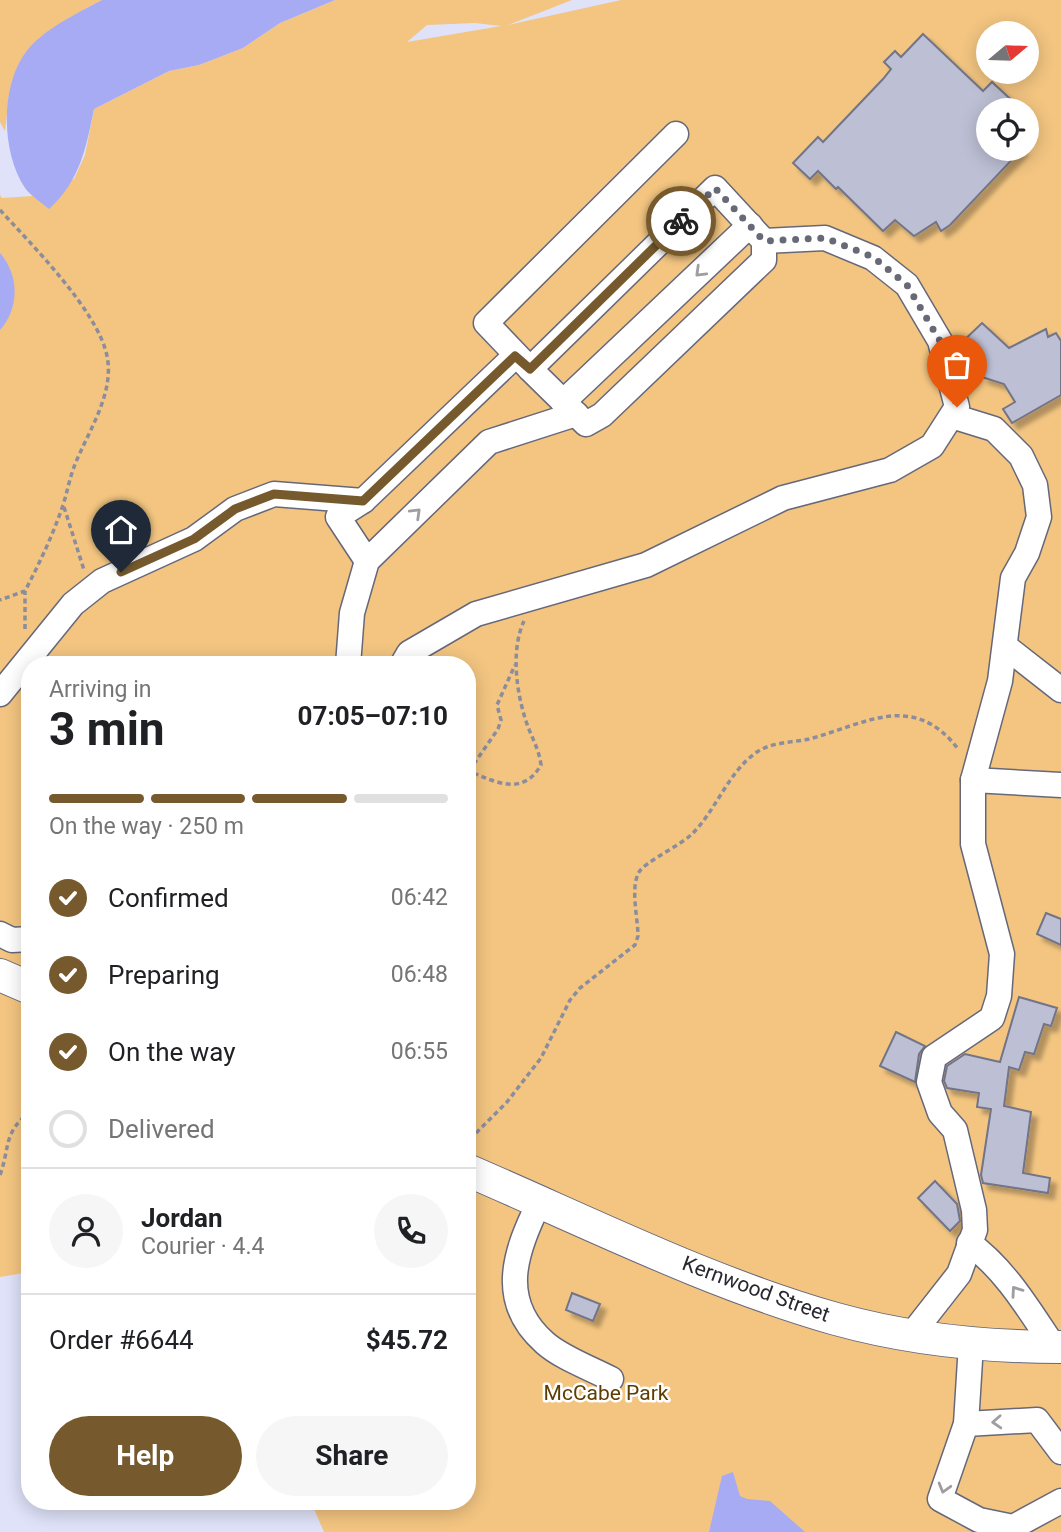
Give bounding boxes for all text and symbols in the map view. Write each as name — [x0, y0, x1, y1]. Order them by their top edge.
north arrow — [976, 21, 1040, 84]
map controls — [976, 21, 1039, 161]
button: locate — [976, 98, 1039, 161]
courier — [646, 186, 716, 256]
icon: bike — [662, 202, 700, 240]
one-way arrow — [695, 264, 708, 276]
pin — [927, 335, 987, 407]
icon: bag — [938, 346, 976, 384]
pin — [91, 500, 151, 572]
one-way arrow — [408, 509, 421, 522]
icon: home — [102, 511, 140, 549]
text: Arriving in — [49, 676, 152, 703]
text: 07:05–07:10 — [298, 701, 448, 731]
text: 3 min — [49, 702, 165, 756]
text: On the way · 250 m — [49, 813, 244, 840]
icon: check — [49, 879, 87, 917]
text: Confirmed — [108, 883, 229, 913]
text: 06:42 — [391, 884, 448, 911]
icon: check — [49, 956, 87, 994]
text: Preparing — [108, 960, 220, 990]
text: 06:48 — [391, 961, 448, 988]
icon: check — [49, 1033, 87, 1071]
text: On the way — [108, 1037, 236, 1067]
text: 06:55 — [391, 1038, 448, 1065]
text: Delivered — [108, 1114, 215, 1144]
button: person — [49, 1194, 123, 1268]
button: phone — [374, 1194, 448, 1268]
text: Jordan — [141, 1203, 223, 1233]
text: Courier · 4.4 — [141, 1233, 264, 1260]
street label: Kernwood Street — [679, 1251, 833, 1327]
one-way arrow — [1012, 1286, 1024, 1299]
text: Order #6644 — [49, 1325, 194, 1355]
text: $45.72 — [366, 1325, 448, 1355]
park label: McCabe Park — [544, 1381, 669, 1405]
one-way arrow — [992, 1414, 1003, 1429]
button: Help — [49, 1416, 242, 1496]
button: Share — [256, 1416, 448, 1496]
one-way arrow — [938, 1481, 952, 1493]

